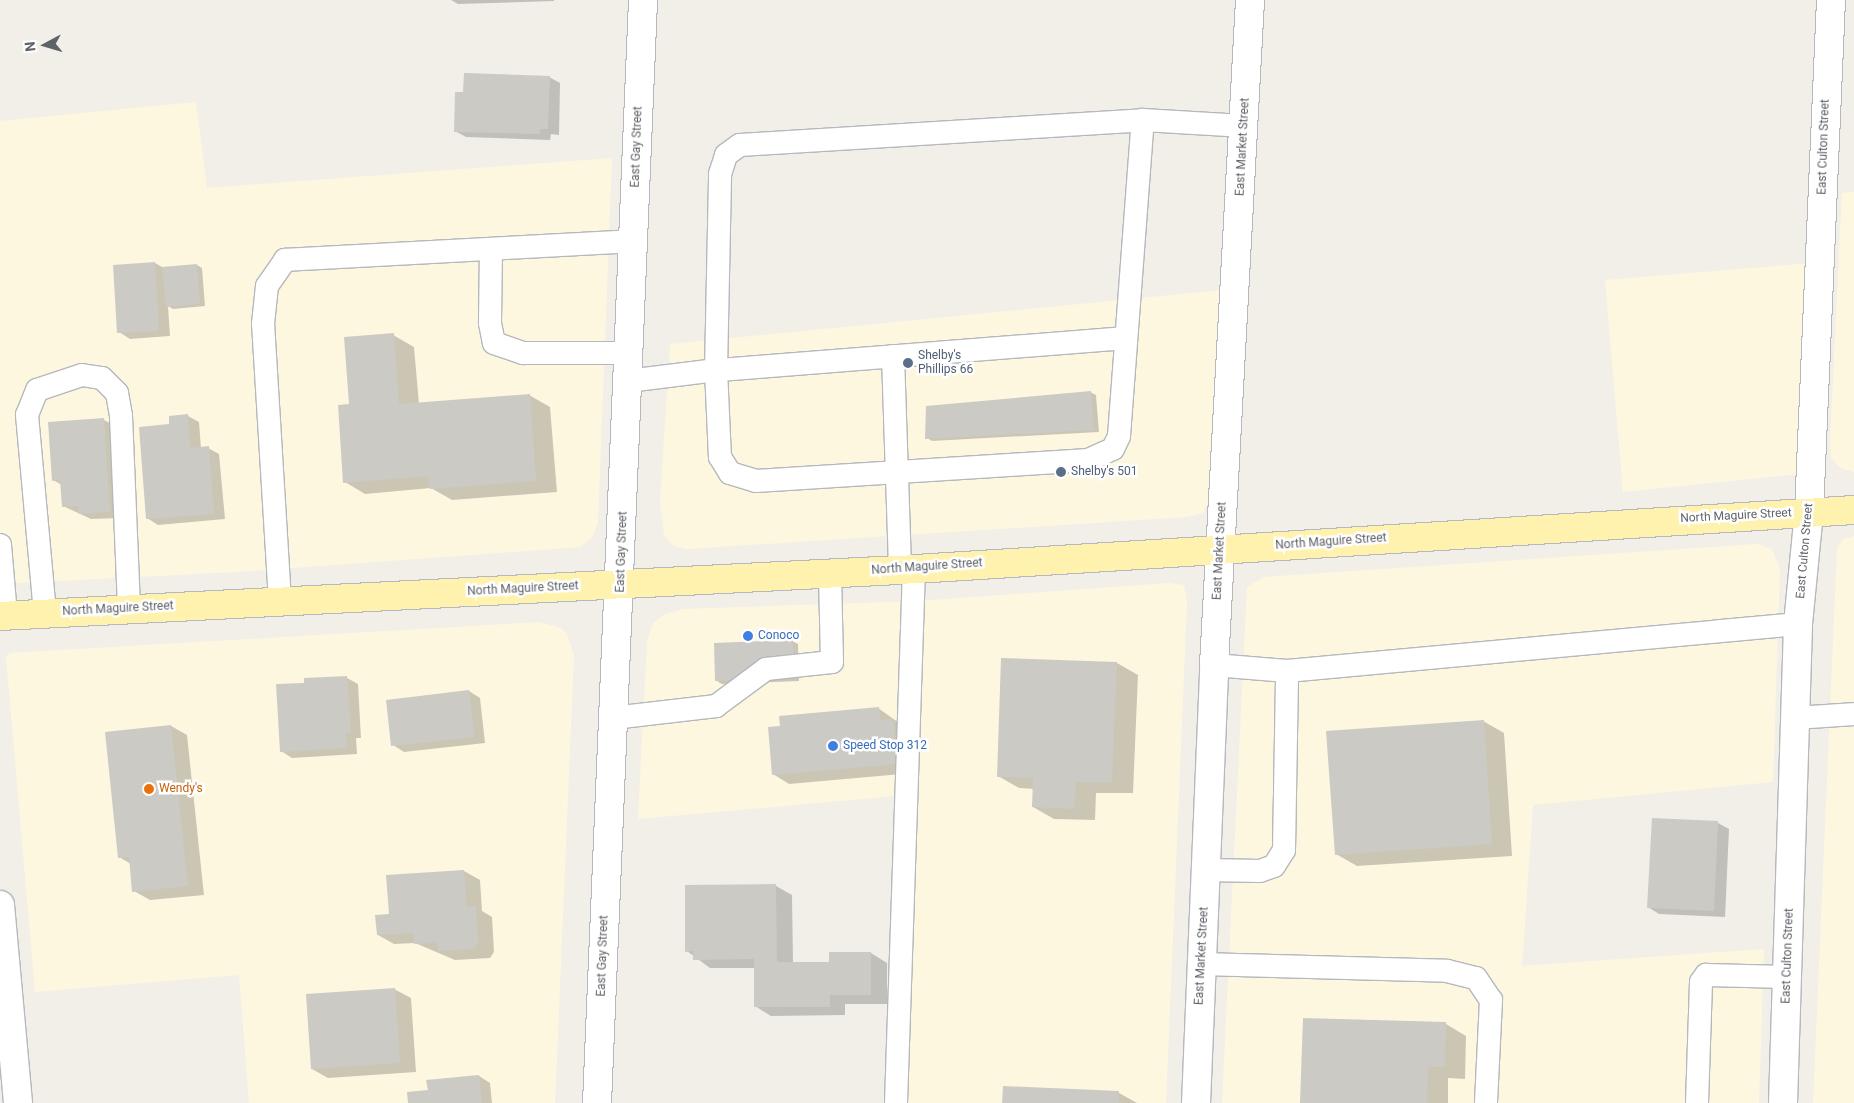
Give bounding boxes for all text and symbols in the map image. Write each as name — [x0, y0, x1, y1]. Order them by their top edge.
north arrow — [20, 20, 70, 70]
text: N — [22, 41, 39, 52]
street label: East Market Street — [1233, 97, 1253, 197]
street label: East Culton Street — [1815, 99, 1833, 195]
street label: East Gay Street — [628, 106, 646, 188]
place label: Shelby's Phillips 66 — [918, 349, 973, 377]
marker: Shelby's Phillips 66 — [902, 357, 914, 369]
place label: Shelby's 501 — [1071, 465, 1137, 479]
marker: Shelby's 501 — [1055, 466, 1067, 478]
street label: East Market Street — [1210, 501, 1230, 601]
street label: East Culton Street — [1794, 503, 1816, 599]
street label: North Maguire Street — [1680, 506, 1792, 526]
street label: East Gay Street — [613, 511, 631, 593]
street label: North Maguire Street — [1275, 531, 1387, 553]
street label: North Maguire Street — [871, 556, 983, 578]
street label: North Maguire Street — [467, 579, 579, 599]
street label: North Maguire Street — [62, 599, 174, 619]
place label: Conoco — [758, 629, 799, 643]
marker: Conoco — [742, 630, 754, 642]
place label: Speed Stop 312 — [843, 739, 927, 753]
marker: Speed Stop 312 — [827, 740, 839, 752]
place label: Wendy's — [159, 782, 203, 796]
marker: Wendy's — [143, 783, 155, 795]
street label: East Market Street — [1192, 906, 1212, 1006]
street label: East Culton Street — [1779, 908, 1797, 1004]
street label: East Gay Street — [594, 915, 612, 997]

